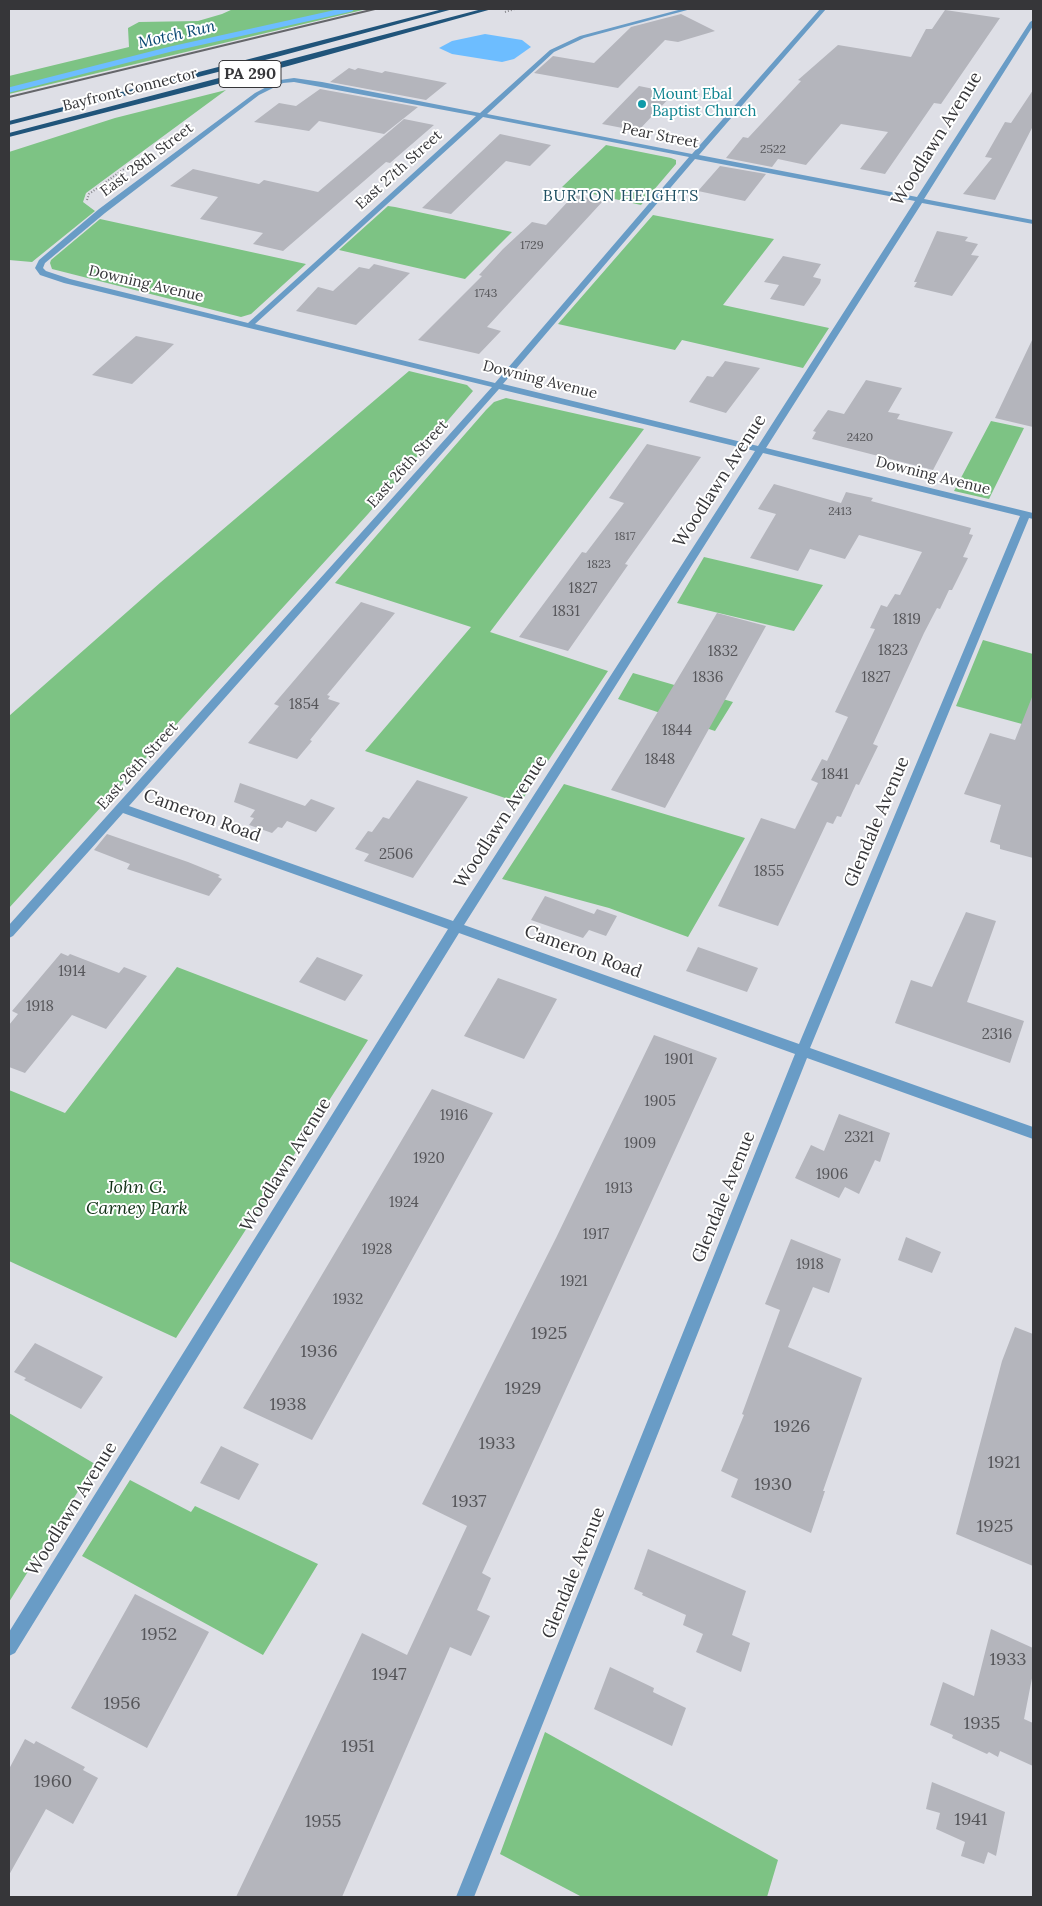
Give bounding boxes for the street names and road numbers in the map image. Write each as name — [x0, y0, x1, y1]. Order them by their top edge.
road number: PA 290 — [219, 61, 281, 88]
street label: Bayfront Connector — [61, 65, 199, 115]
street label: Woodlawn Avenue — [887, 68, 987, 210]
street label: East 28th Street — [97, 119, 197, 201]
street label: Pear Street — [620, 120, 700, 152]
street label: East 27th Street — [352, 127, 446, 213]
street label: Downing Avenue — [87, 262, 205, 306]
street label: Downing Avenue — [481, 357, 599, 403]
street label: Woodlawn Avenue — [669, 410, 771, 552]
street label: East 26th Street — [364, 416, 452, 512]
street label: Downing Avenue — [874, 453, 992, 499]
street label: East 26th Street — [94, 718, 182, 814]
street label: Woodlawn Avenue — [450, 751, 552, 893]
street label: Glendale Avenue — [840, 753, 914, 891]
street label: Cameron Road — [140, 785, 264, 847]
street label: Cameron Road — [521, 921, 645, 983]
street label: Woodlawn Avenue — [236, 1094, 336, 1236]
street label: Glendale Avenue — [688, 1128, 760, 1266]
street label: Woodlawn Avenue — [22, 1438, 122, 1580]
street label: Glendale Avenue — [538, 1504, 610, 1642]

